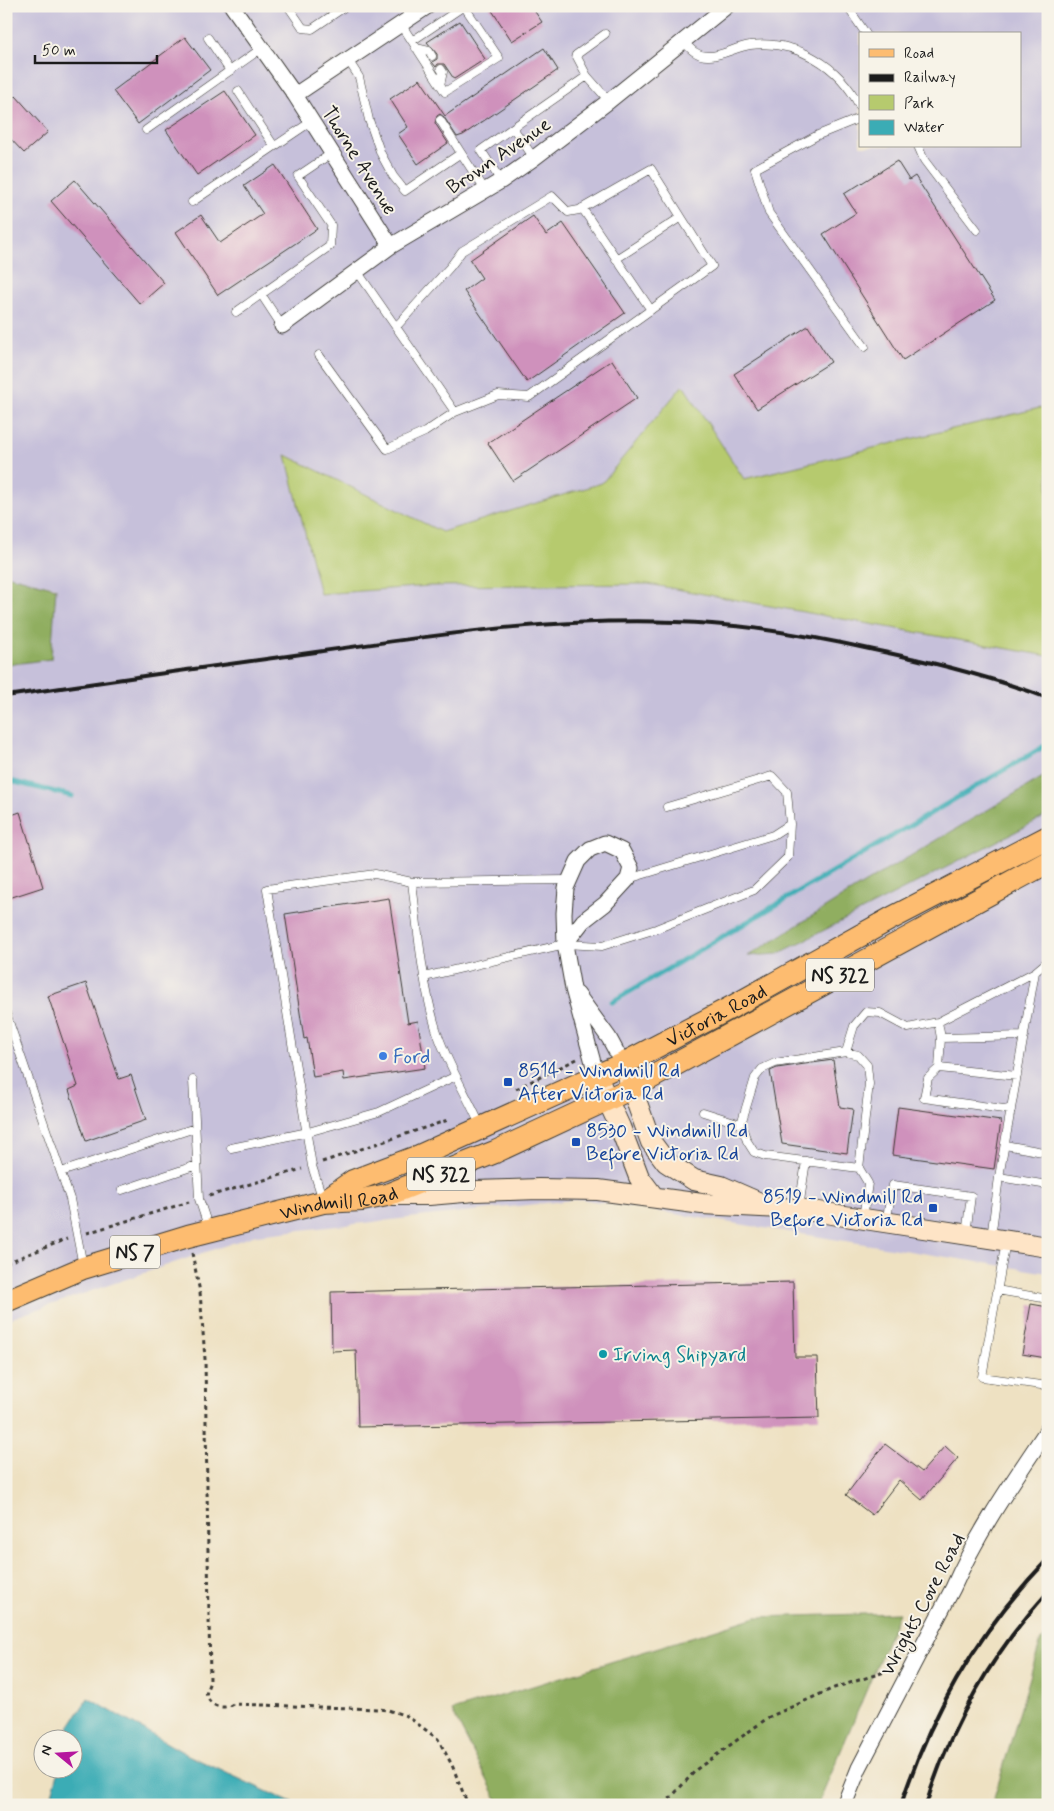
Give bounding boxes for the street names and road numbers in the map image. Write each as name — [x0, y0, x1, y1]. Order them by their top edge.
street label: Thorne Avenue — [314, 101, 403, 220]
street label: Brown Avenue — [441, 111, 556, 201]
road number: NS 322 — [806, 958, 874, 992]
street label: Victoria Road — [661, 978, 772, 1054]
road number: NS 322 — [407, 1158, 475, 1190]
street label: Windmill Road — [277, 1180, 402, 1227]
road number: NS 7 — [110, 1236, 160, 1268]
street label: Wrights Cove Road — [874, 1529, 973, 1681]

